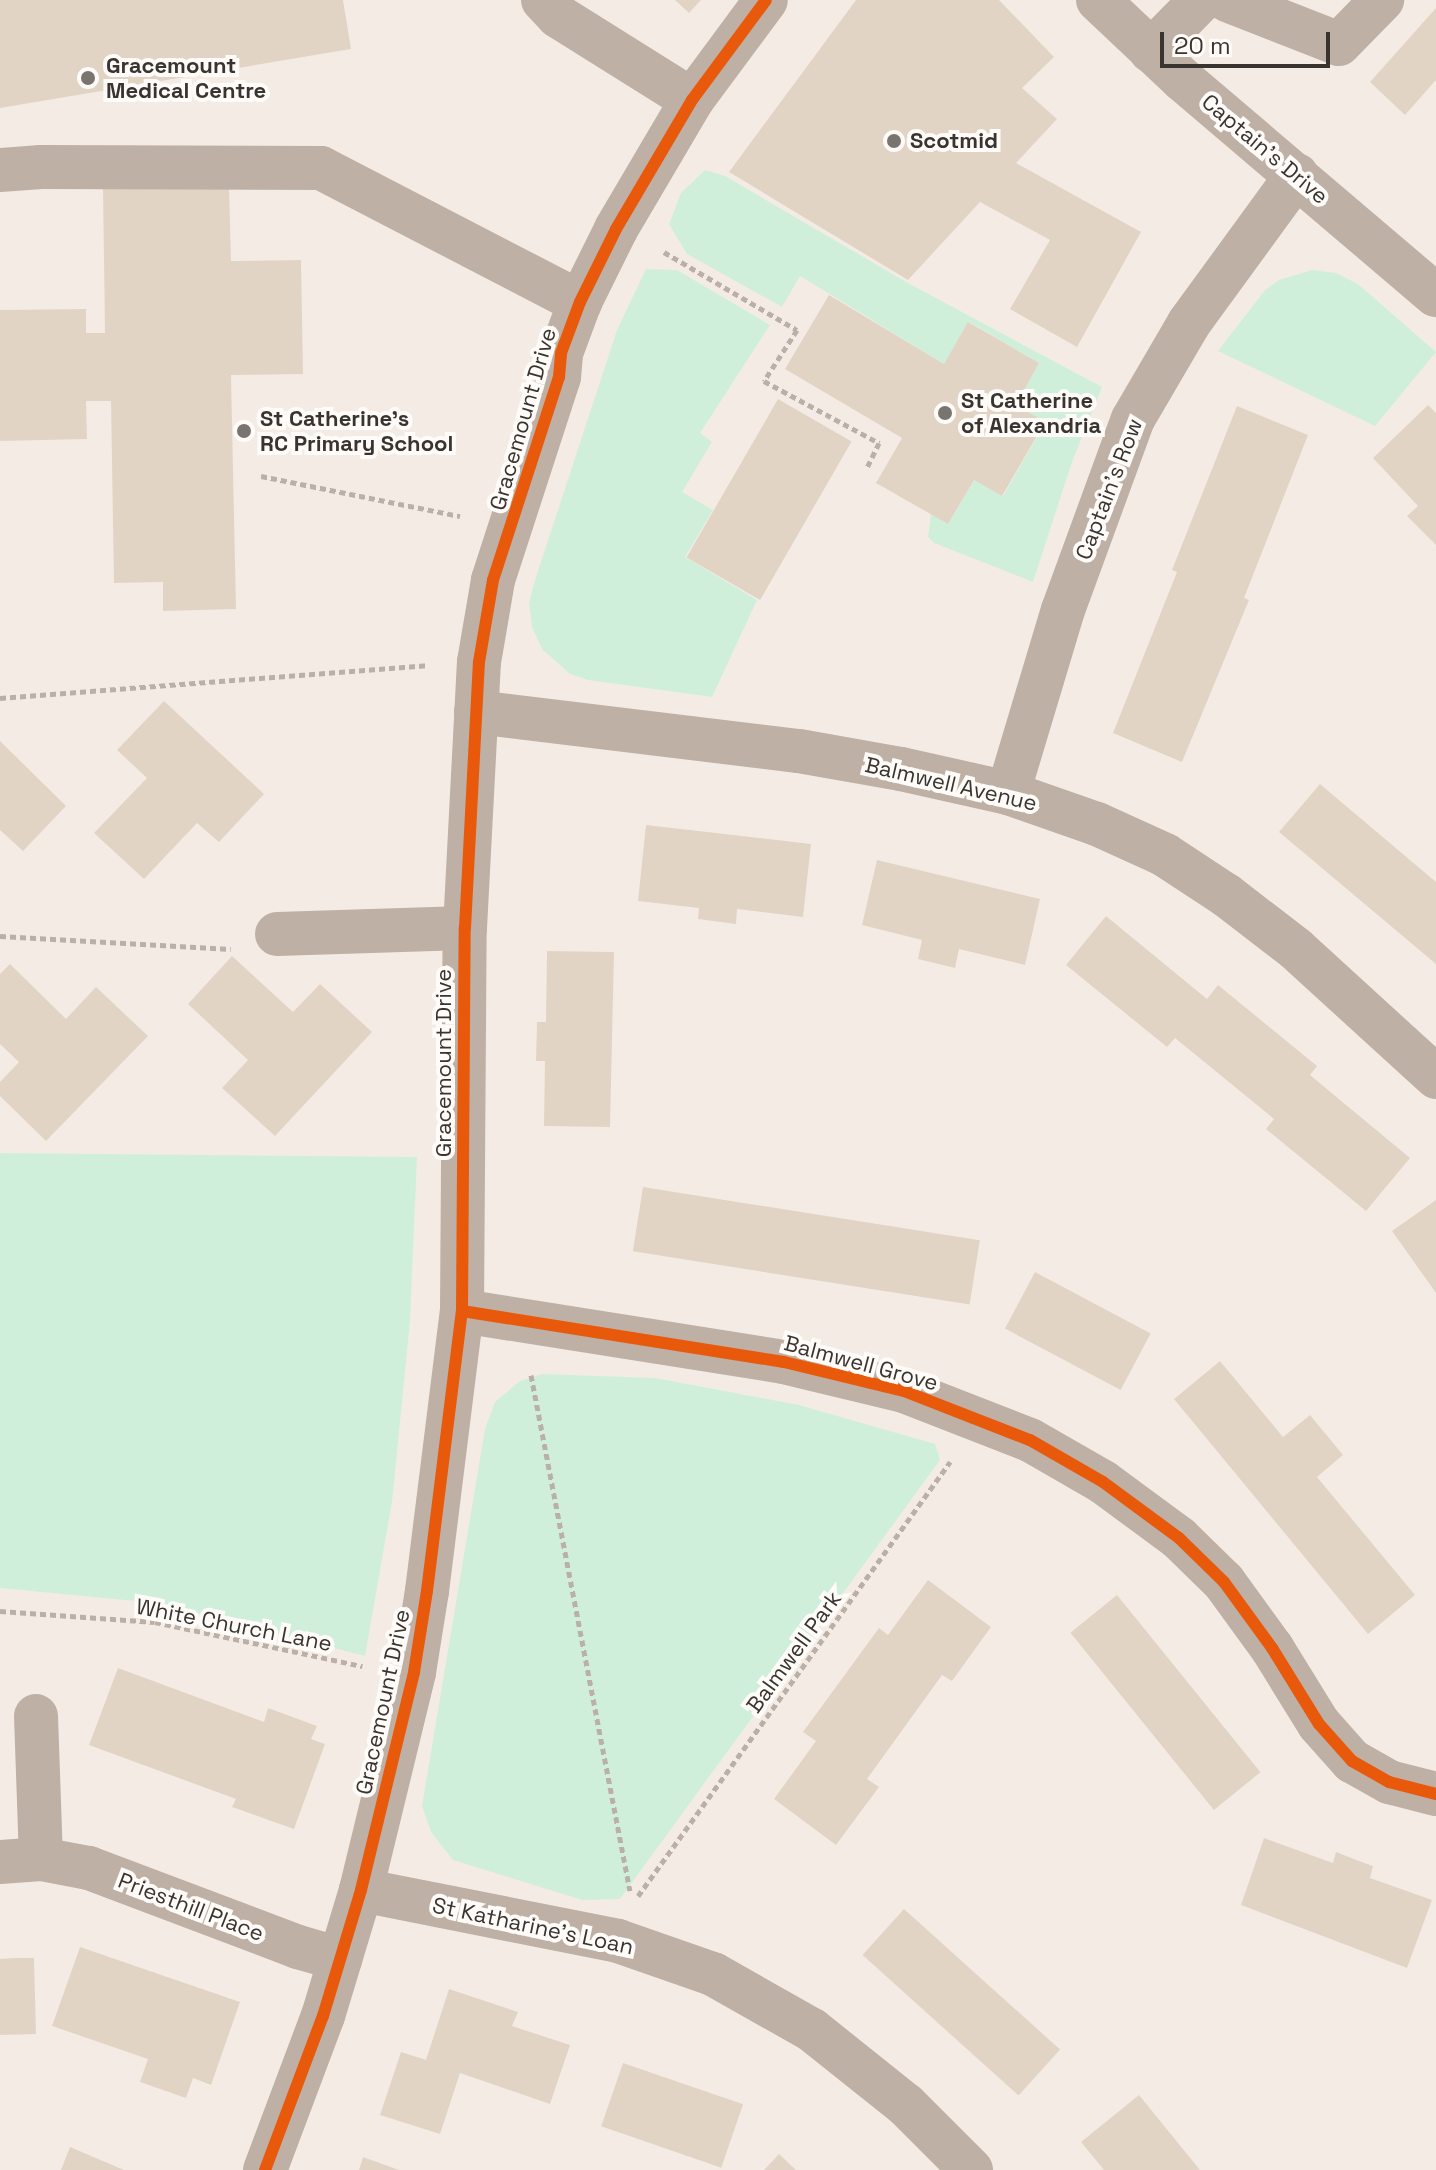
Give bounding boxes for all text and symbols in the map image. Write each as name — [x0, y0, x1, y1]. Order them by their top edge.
scale bar — [1164, 16, 1334, 66]
text: 20 m — [1174, 30, 1231, 61]
place label: Gracemount Medical Centre — [106, 52, 266, 104]
marker: Gracemount Medical Centre — [77, 67, 99, 89]
street label: Captain's Drive — [1196, 88, 1334, 210]
place label: Scotmid — [910, 128, 998, 154]
marker: Scotmid — [885, 132, 903, 150]
street label: Gracemount Drive — [484, 325, 562, 513]
place label: St Catherine of Alexandria — [961, 387, 1102, 438]
marker: St Catherine of Alexandria — [936, 404, 954, 422]
place label: St Catherine's RC Primary School — [260, 405, 453, 456]
street label: Captain's Row — [1070, 415, 1148, 563]
marker: St Catherine's RC Primary School — [235, 422, 253, 440]
street label: Balmwell Avenue — [862, 751, 1040, 817]
street label: Gracemount Drive — [431, 969, 457, 1157]
street label: Balmwell Grove — [781, 1330, 941, 1396]
street label: Balmwell Park — [741, 1586, 847, 1718]
street label: White Church Lane — [134, 1593, 334, 1657]
street label: Gracemount Drive — [350, 1607, 416, 1797]
street label: Priesthill Place — [114, 1867, 268, 1947]
street label: St Katharine's Loan — [430, 1892, 636, 1960]

